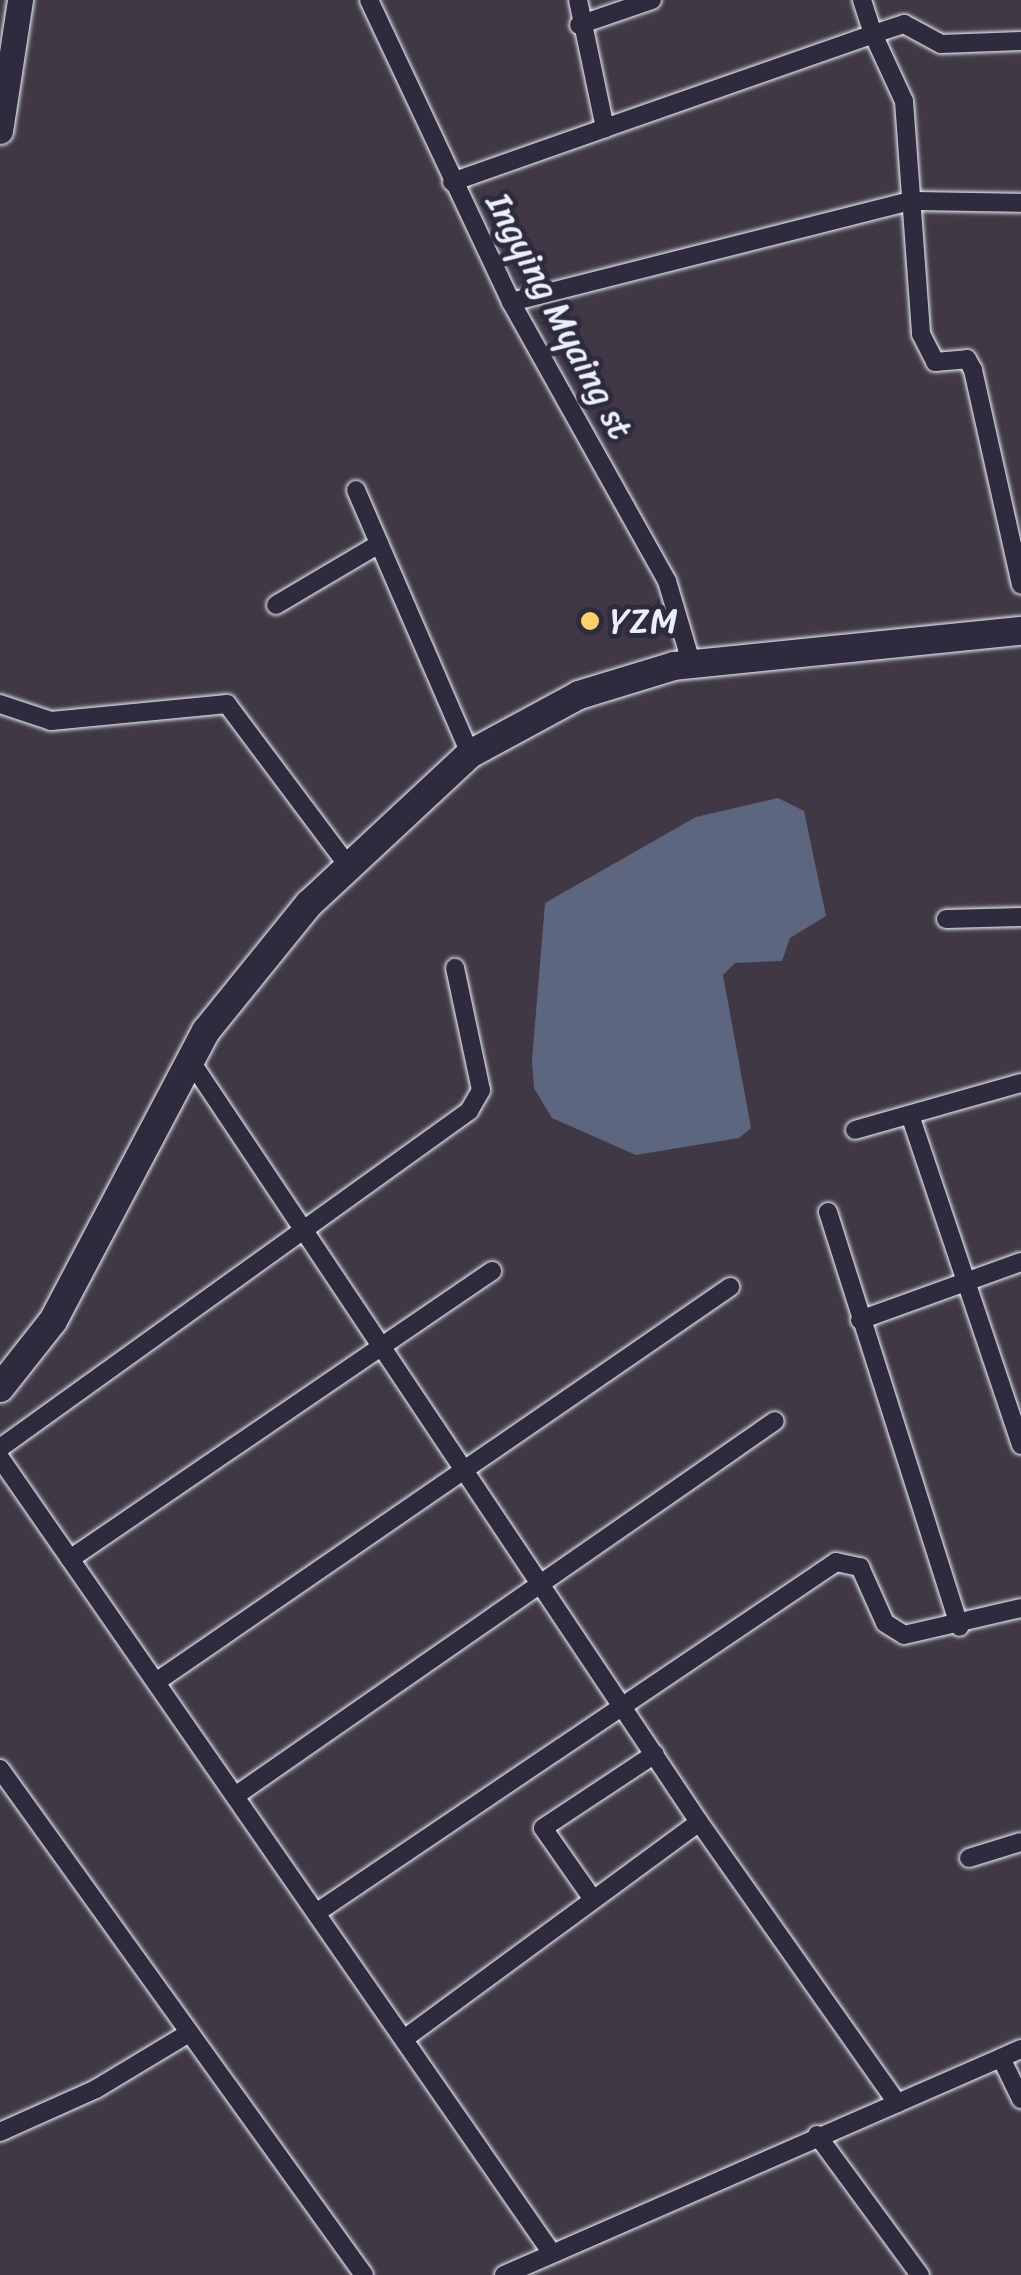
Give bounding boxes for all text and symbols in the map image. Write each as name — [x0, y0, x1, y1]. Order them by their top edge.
street label: Ingying Myaing st — [477, 185, 643, 447]
place label: YZM — [610, 600, 678, 642]
marker: YZM — [579, 610, 601, 632]

